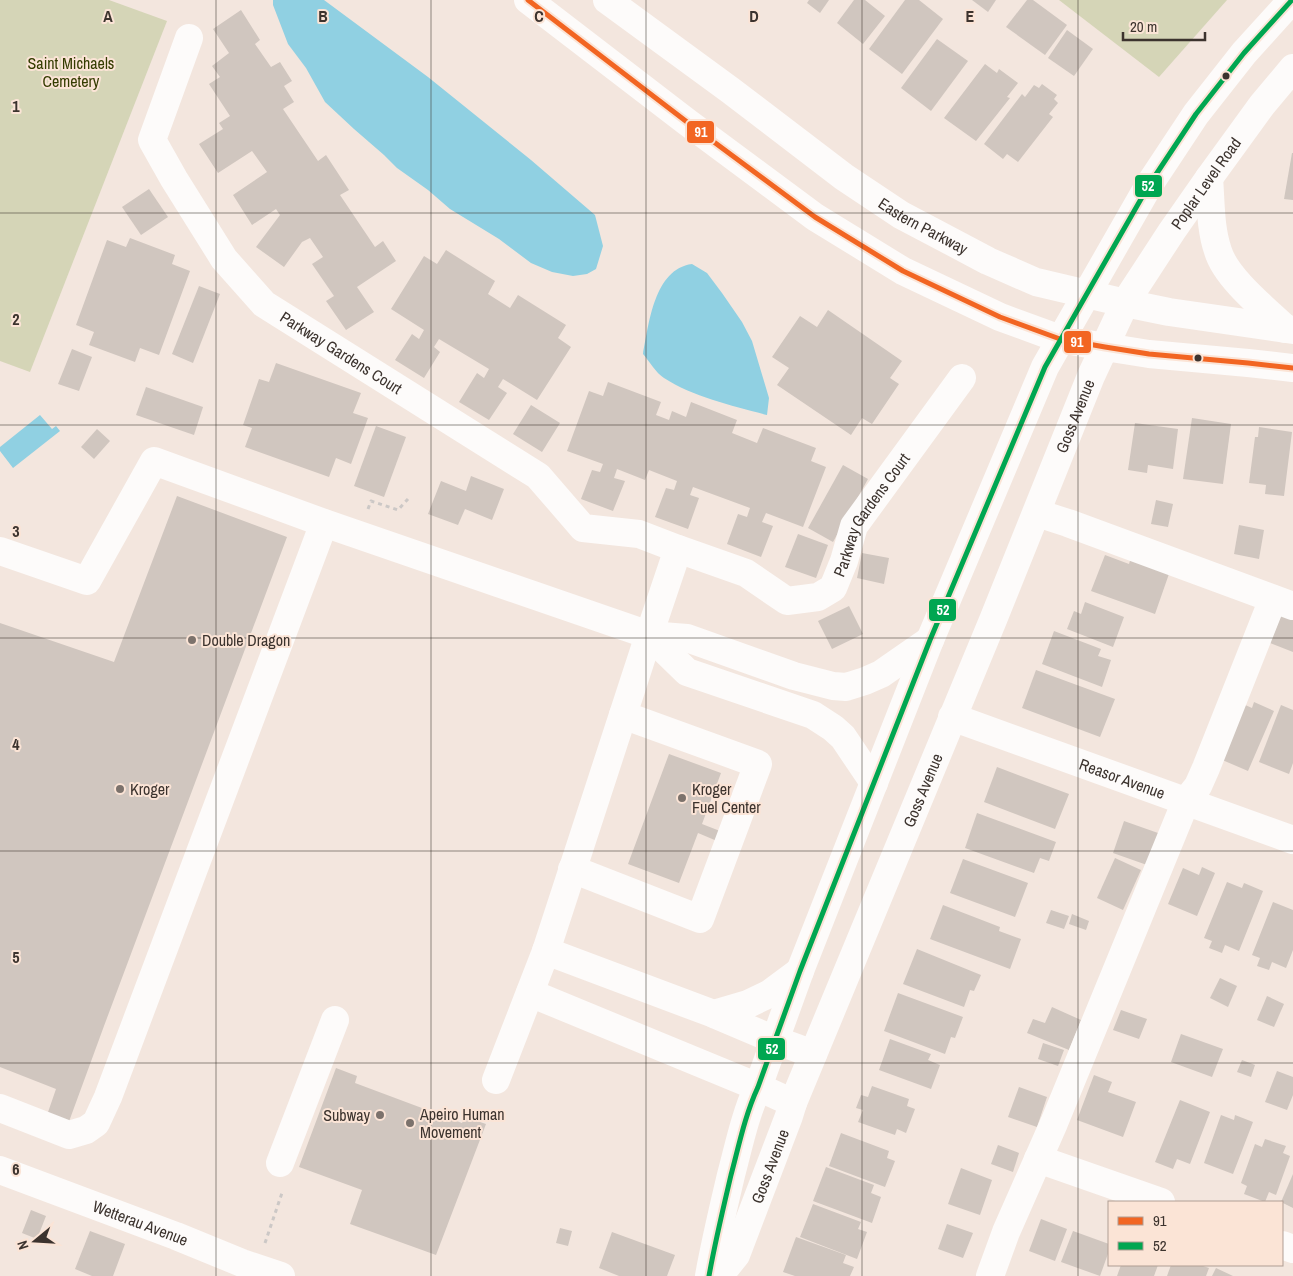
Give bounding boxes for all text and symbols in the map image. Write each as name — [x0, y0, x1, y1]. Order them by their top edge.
text: A — [103, 5, 113, 27]
text: B — [318, 5, 328, 27]
text: C — [534, 5, 544, 27]
text: D — [749, 5, 759, 27]
text: E — [966, 5, 975, 27]
scale bar — [1123, 10, 1206, 42]
text: 20 m — [1130, 16, 1157, 37]
park label: Saint Michaels Cemetery — [28, 52, 114, 92]
unlabelled marker — [1221, 71, 1231, 81]
text: 1 — [12, 95, 20, 117]
line badge: 91 — [686, 120, 715, 144]
text: 91 — [695, 123, 708, 141]
street label: Poplar Level Road — [1165, 133, 1246, 234]
line badge: 52 — [1134, 174, 1163, 198]
text: 52 — [1142, 177, 1154, 195]
street label: Eastern Parkway — [874, 192, 972, 260]
street label: Parkway Gardens Court — [276, 306, 407, 399]
text: 2 — [12, 308, 20, 330]
line badge: 91 — [1063, 330, 1092, 354]
text: 91 — [1071, 333, 1084, 351]
unlabelled marker — [1193, 353, 1203, 363]
street label: Goss Avenue — [1050, 376, 1100, 456]
street label: Parkway Gardens Court — [828, 448, 915, 580]
text: 3 — [12, 520, 20, 542]
line badge: 52 — [928, 598, 957, 622]
text: 52 — [937, 601, 949, 619]
place label: Double Dragon — [202, 629, 290, 651]
marker: Double Dragon — [186, 634, 198, 646]
text: 4 — [12, 733, 20, 755]
street label: Goss Avenue — [897, 750, 948, 830]
street label: Reasor Avenue — [1076, 753, 1168, 804]
place label: Kroger — [130, 778, 170, 800]
place label: Kroger Fuel Center — [692, 778, 761, 818]
marker: Kroger — [114, 783, 126, 795]
marker: Kroger Fuel Center — [676, 792, 688, 804]
text: 5 — [12, 946, 20, 968]
line badge: 52 — [757, 1037, 786, 1061]
text: 52 — [766, 1040, 778, 1058]
place label: Apeiro Human Movement — [419, 1103, 505, 1143]
place label: Subway — [323, 1104, 370, 1126]
marker: Subway — [374, 1109, 386, 1121]
marker: Apeiro Human Movement — [404, 1117, 416, 1129]
street label: Goss Avenue — [746, 1126, 794, 1207]
text: 6 — [12, 1158, 20, 1180]
street label: Wetterau Avenue — [90, 1195, 191, 1251]
legend — [1108, 1201, 1283, 1266]
text: 91 — [1153, 1210, 1167, 1231]
north arrow — [10, 1216, 60, 1266]
text: 52 — [1153, 1235, 1167, 1256]
text: N — [13, 1238, 32, 1252]

